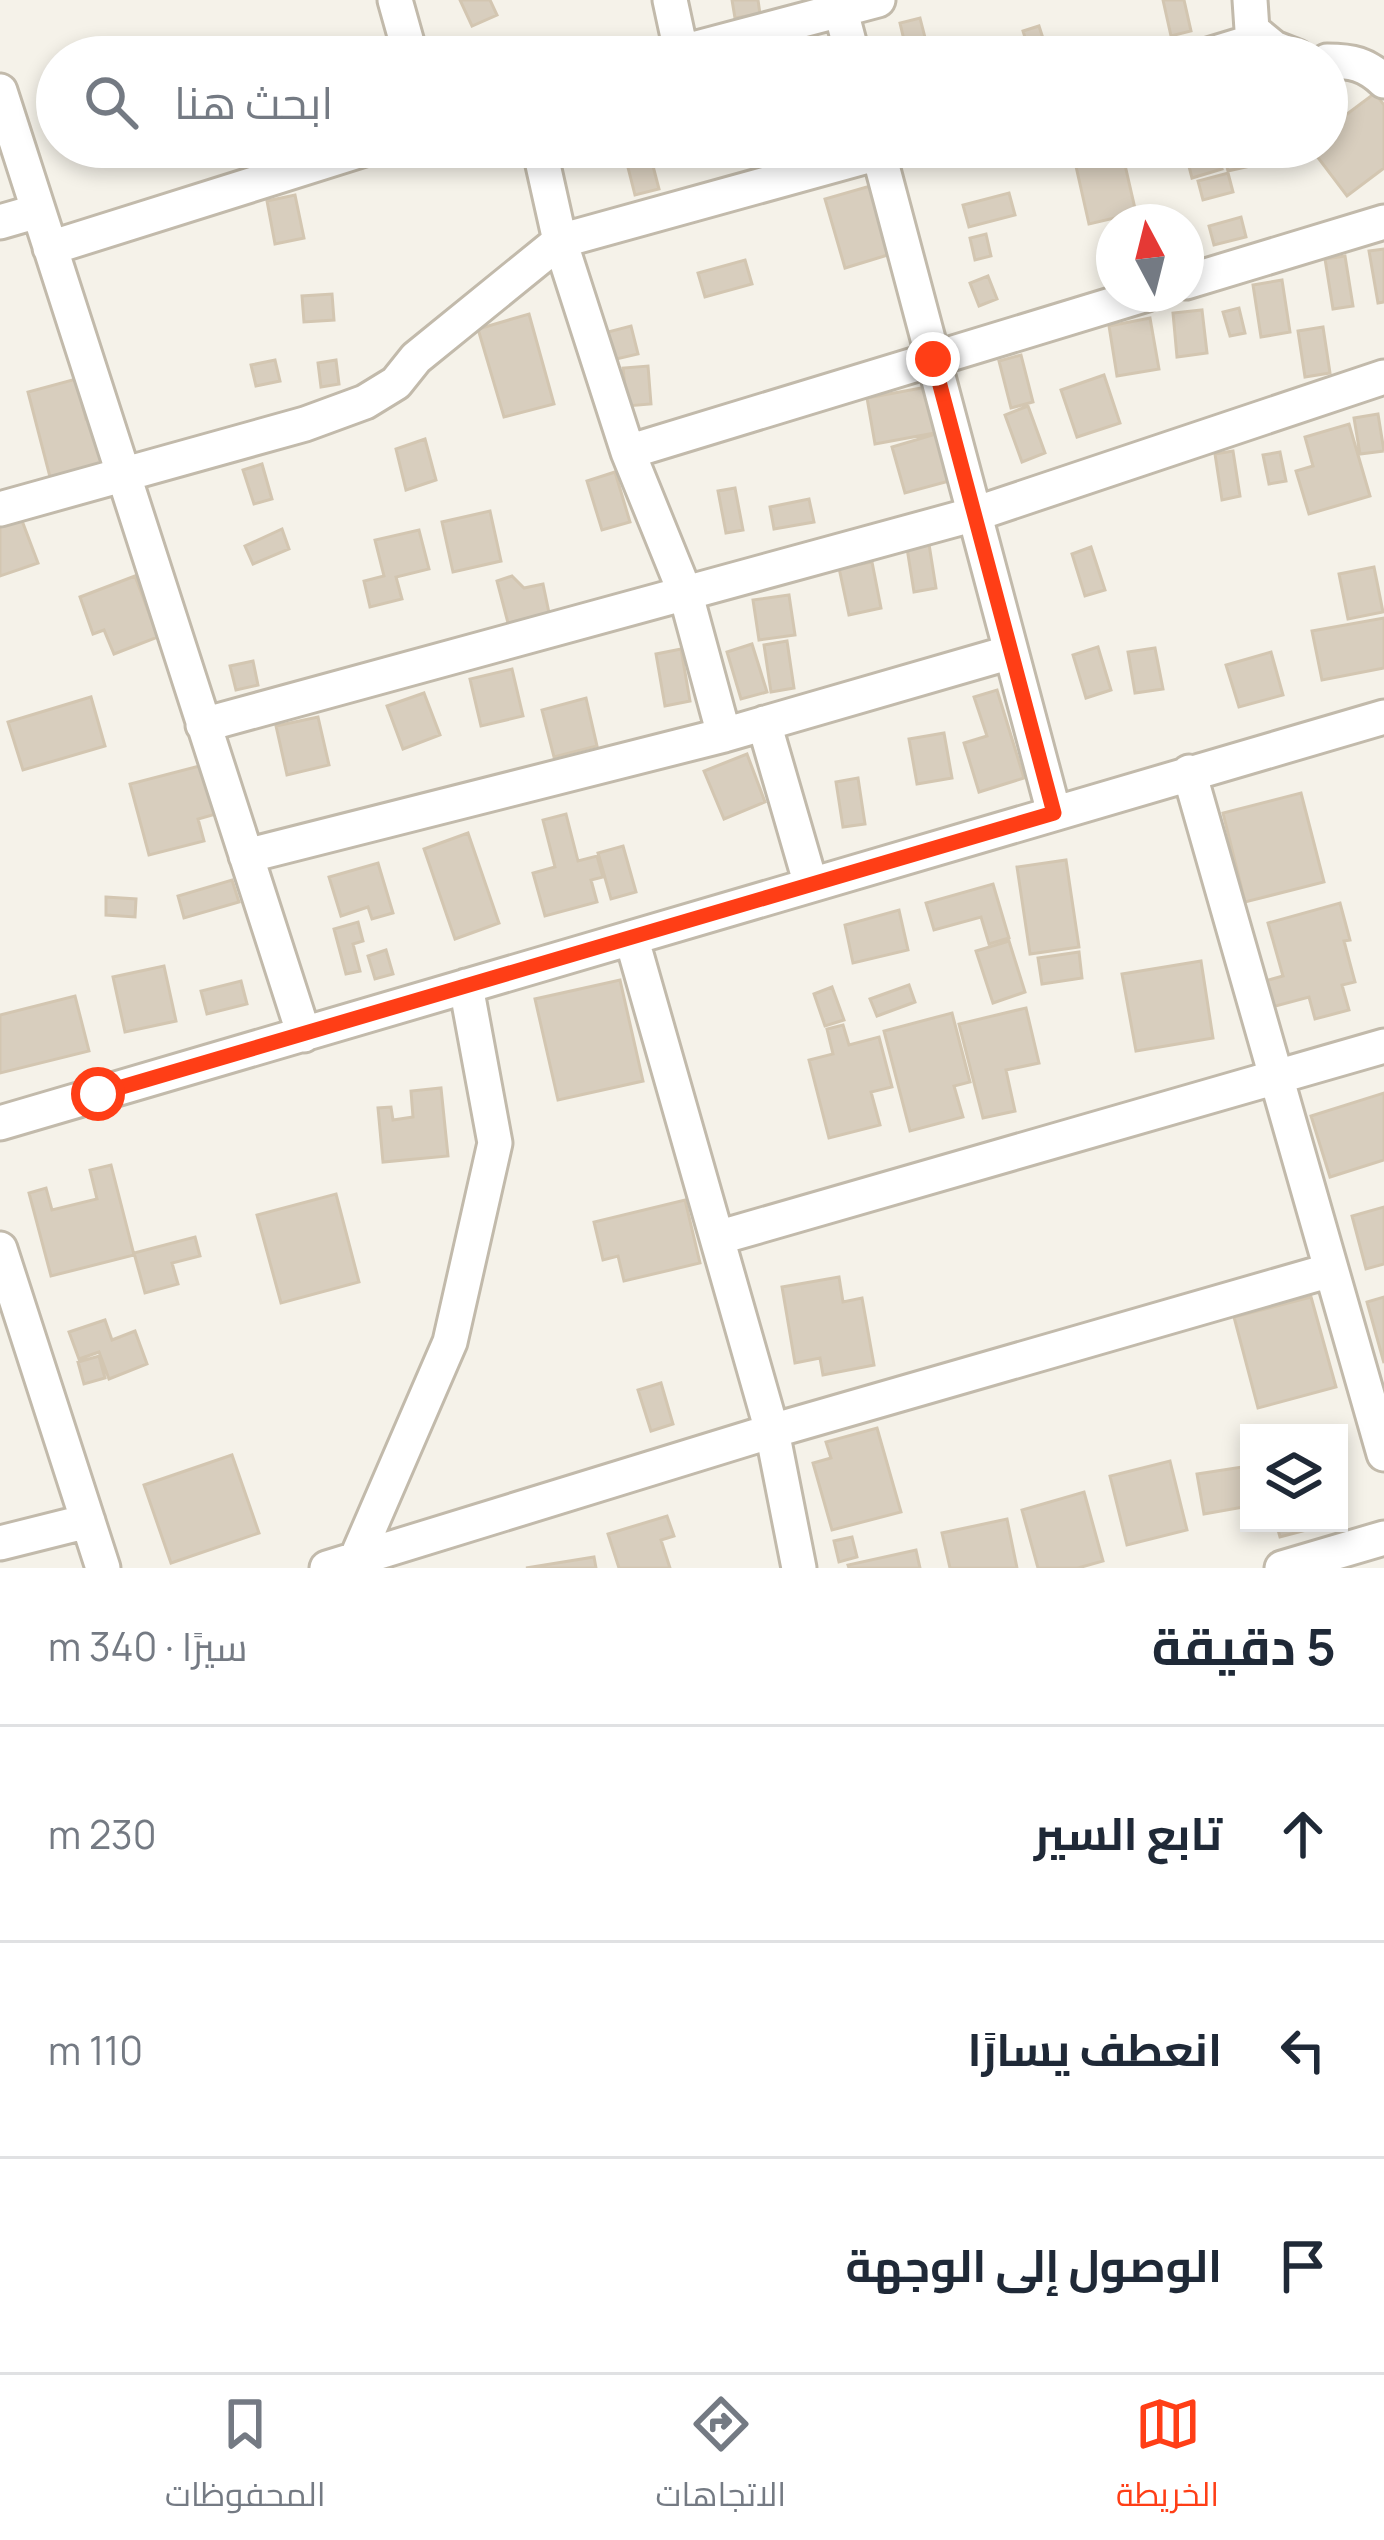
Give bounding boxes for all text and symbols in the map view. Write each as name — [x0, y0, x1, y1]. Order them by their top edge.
search box — [36, 36, 1348, 168]
icon: search — [78, 69, 144, 135]
text: ابحث هنا — [174, 71, 333, 133]
north arrow — [1096, 204, 1204, 312]
route end — [906, 332, 960, 386]
route start — [71, 1067, 125, 1121]
map controls — [1240, 1424, 1348, 1532]
button: layers — [1240, 1424, 1348, 1532]
text: 5 دقيقة — [1152, 1611, 1336, 1680]
text: سيرًا · 340 m — [48, 1619, 248, 1673]
icon: ahead — [1270, 1801, 1336, 1867]
text: تابع السير — [1034, 1802, 1222, 1864]
text: 230 m — [48, 1807, 156, 1861]
icon: left — [1270, 2017, 1336, 2083]
text: انعطف يسارًا — [968, 2018, 1222, 2080]
text: 110 m — [48, 2023, 143, 2077]
icon: arrive — [1270, 2233, 1336, 2299]
text: الوصول إلى الوجهة — [845, 2234, 1222, 2296]
tab: المحفوظات — [165, 2391, 326, 2525]
tab: الاتجاهات — [655, 2391, 786, 2525]
tab: الخريطة — [1116, 2391, 1219, 2525]

